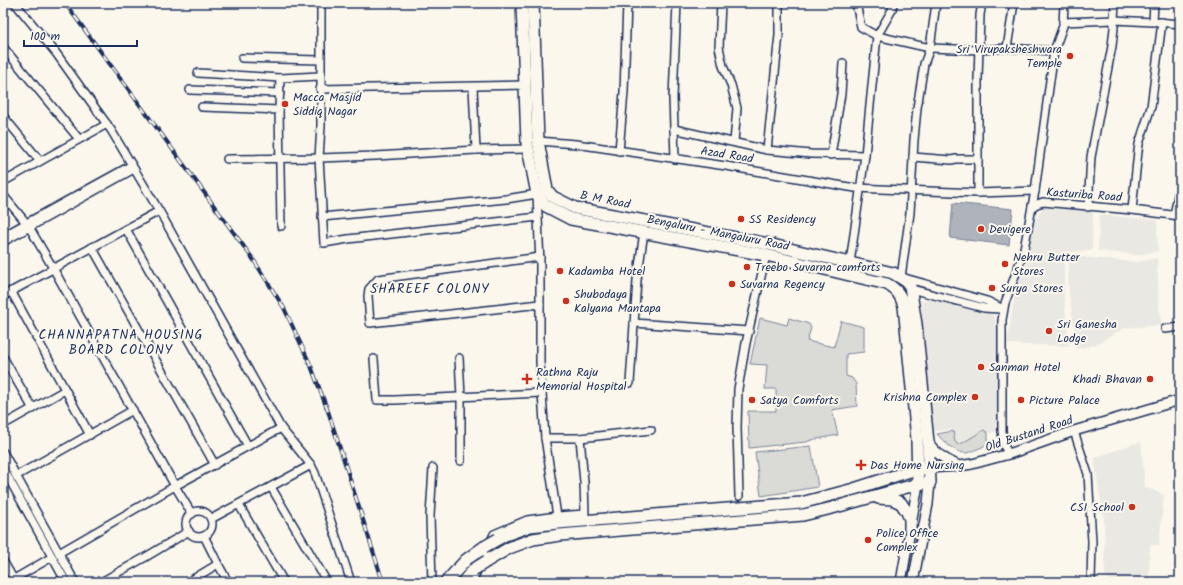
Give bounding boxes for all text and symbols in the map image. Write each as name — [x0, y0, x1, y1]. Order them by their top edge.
scale bar — [24, 22, 137, 48]
text: 100 m — [30, 27, 61, 46]
place label: Sri Virupaksheshwara Temple — [956, 40, 1063, 73]
marker: Sri Virupaksheshwara Temple — [1065, 51, 1075, 61]
place label: Macca Masjid Siddiq Nagar — [293, 88, 362, 121]
marker: Macca Masjid Siddiq Nagar — [280, 99, 290, 109]
street label: Azad Road — [699, 141, 756, 169]
street label: Kasturiba Road — [1045, 183, 1124, 207]
street label: B M Road — [578, 186, 633, 214]
street label: Bengaluru - Mangaluru Road — [645, 210, 792, 256]
place label: SS Residency — [749, 210, 816, 229]
marker: SS Residency — [736, 214, 746, 224]
place label: Devigere — [989, 220, 1031, 239]
marker: Devigere — [976, 224, 986, 234]
place label: Nehru Butter Stores — [1013, 248, 1081, 281]
place label: Treebo Suvarna comforts — [755, 258, 880, 277]
marker: Nehru Butter Stores — [1000, 259, 1010, 269]
place label: Kadamba Hotel — [568, 262, 645, 281]
marker: Treebo Suvarna comforts — [742, 262, 752, 272]
marker: Kadamba Hotel — [555, 266, 565, 276]
place label: Suvarna Regency — [740, 275, 825, 294]
district label: SHAREEF COLONY — [370, 279, 490, 300]
marker: Suvarna Regency — [727, 279, 737, 289]
place label: Surya Stores — [1000, 279, 1063, 298]
marker: Surya Stores — [987, 283, 997, 293]
place label: Shubodaya Kalyana Mantapa — [574, 285, 661, 318]
marker: Shubodaya Kalyana Mantapa — [561, 296, 571, 306]
place label: Sri Ganesha Lodge — [1057, 315, 1117, 348]
district label: CHANNAPATNA HOUSING BOARD COLONY — [39, 325, 203, 361]
marker: Sri Ganesha Lodge — [1044, 326, 1054, 336]
place label: Sanman Hotel — [989, 358, 1060, 377]
marker: Sanman Hotel — [976, 362, 986, 372]
place label: Rathna Raju Memorial Hospital — [536, 363, 627, 396]
place label: Khadi Bhavan — [1072, 370, 1142, 389]
marker: Rathna Raju Memorial Hospital — [521, 373, 533, 385]
marker: Khadi Bhavan — [1145, 374, 1155, 384]
place label: Krishna Complex — [883, 388, 968, 407]
place label: Satya Comforts — [760, 391, 839, 410]
place label: Picture Palace — [1029, 391, 1100, 410]
marker: Krishna Complex — [970, 392, 980, 402]
marker: Satya Comforts — [747, 395, 757, 405]
marker: Picture Palace — [1016, 395, 1026, 405]
street label: Old Bustand Road — [983, 411, 1076, 457]
place label: Das Home Nursing — [870, 456, 965, 475]
marker: Das Home Nursing — [855, 459, 867, 471]
place label: CSI School — [1070, 498, 1124, 517]
marker: CSI School — [1127, 502, 1137, 512]
place label: Police Office Complex — [876, 524, 939, 557]
marker: Police Office Complex — [863, 535, 873, 545]

